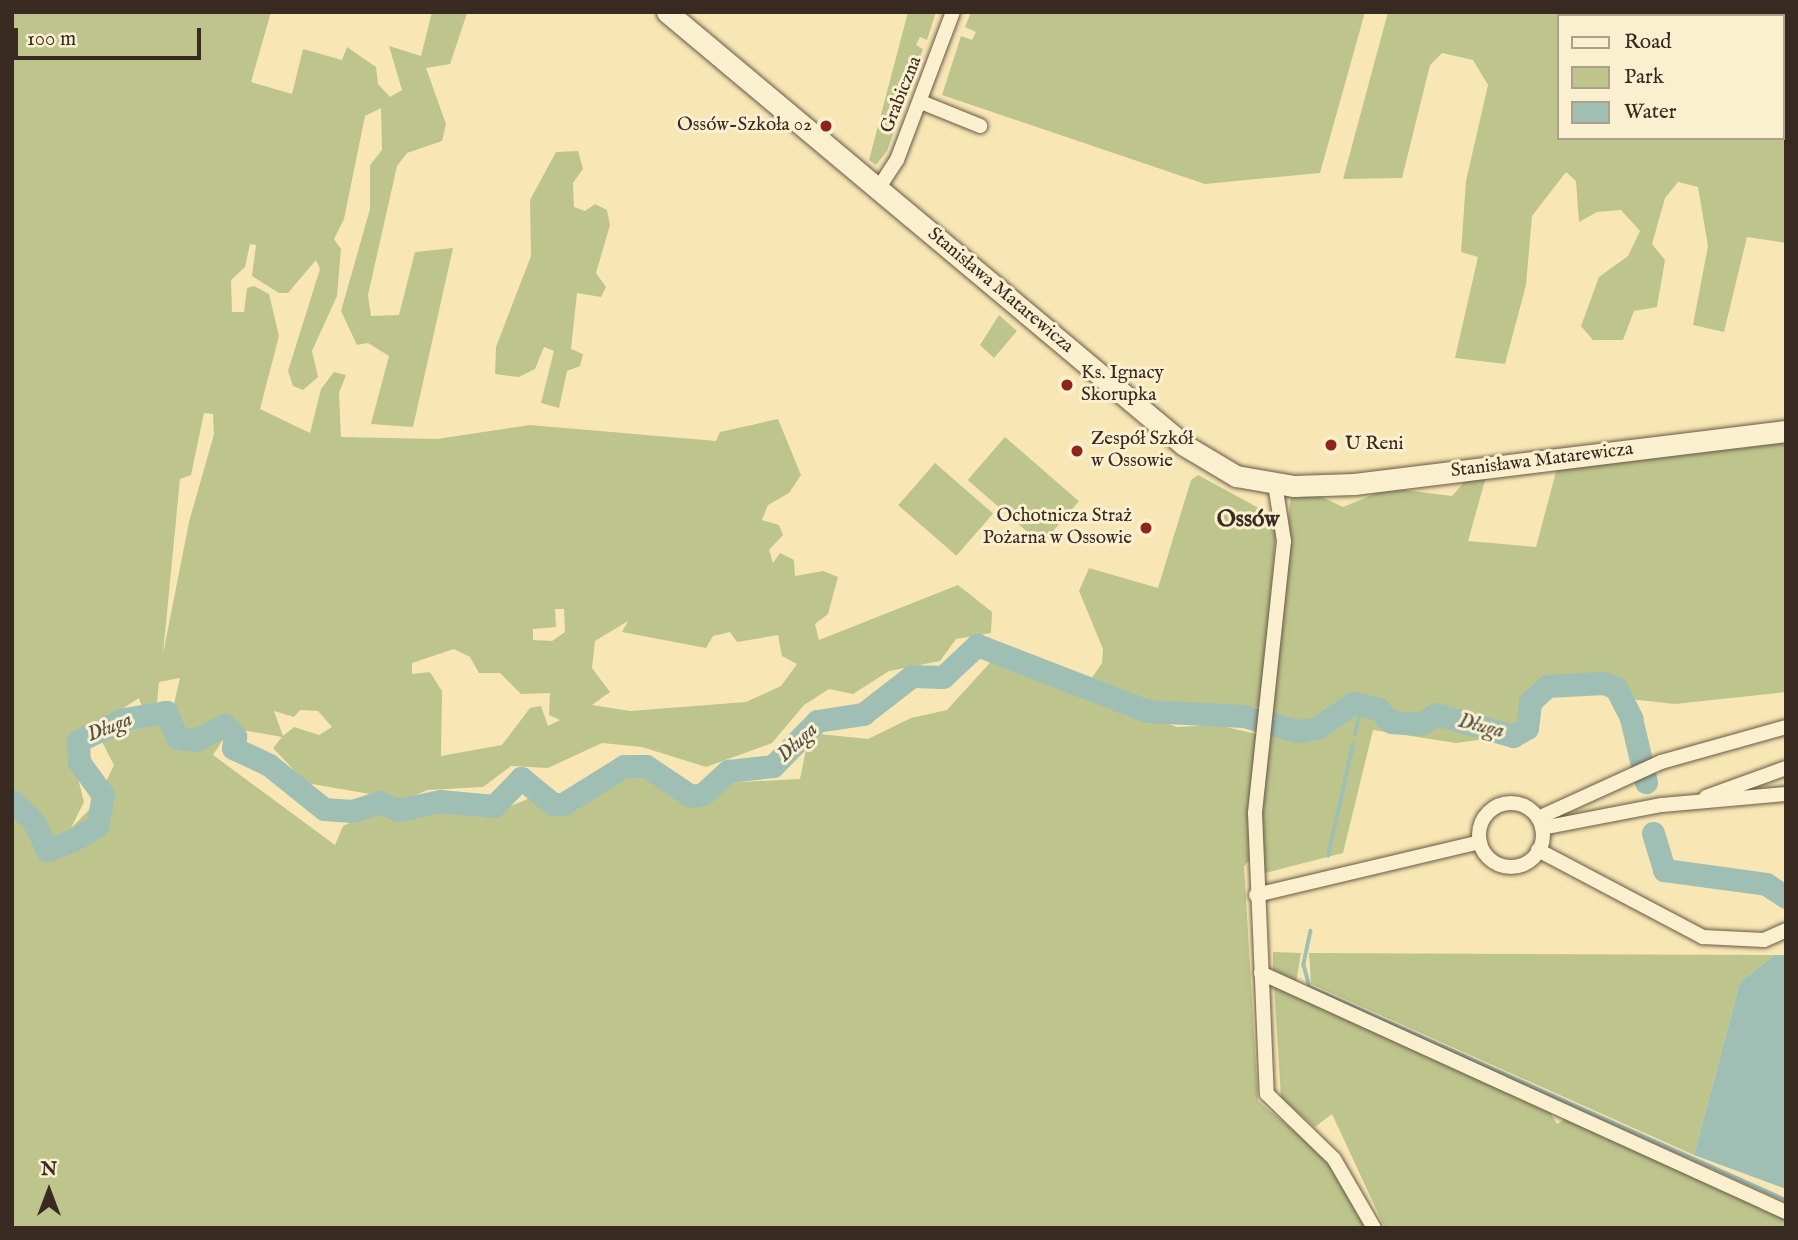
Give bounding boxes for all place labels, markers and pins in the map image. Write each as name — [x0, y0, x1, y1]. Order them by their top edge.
place label: Ossów-Szkoła 02 — [677, 115, 812, 137]
marker: Ossów-Szkoła 02 — [818, 118, 834, 134]
place label: Ks. Ignacy Skorupka — [1081, 363, 1164, 407]
marker: Ks. Ignacy Skorupka — [1059, 377, 1075, 393]
place label: Zespół Szkół w Ossowie — [1091, 429, 1193, 473]
place label: U Reni — [1345, 434, 1404, 456]
marker: U Reni — [1323, 437, 1339, 453]
marker: Zespół Szkół w Ossowie — [1069, 443, 1085, 459]
place label: Ochotnicza Straż Pożarna w Ossowie — [983, 506, 1132, 550]
marker: Ochotnicza Straż Pożarna w Ossowie — [1138, 520, 1154, 536]

